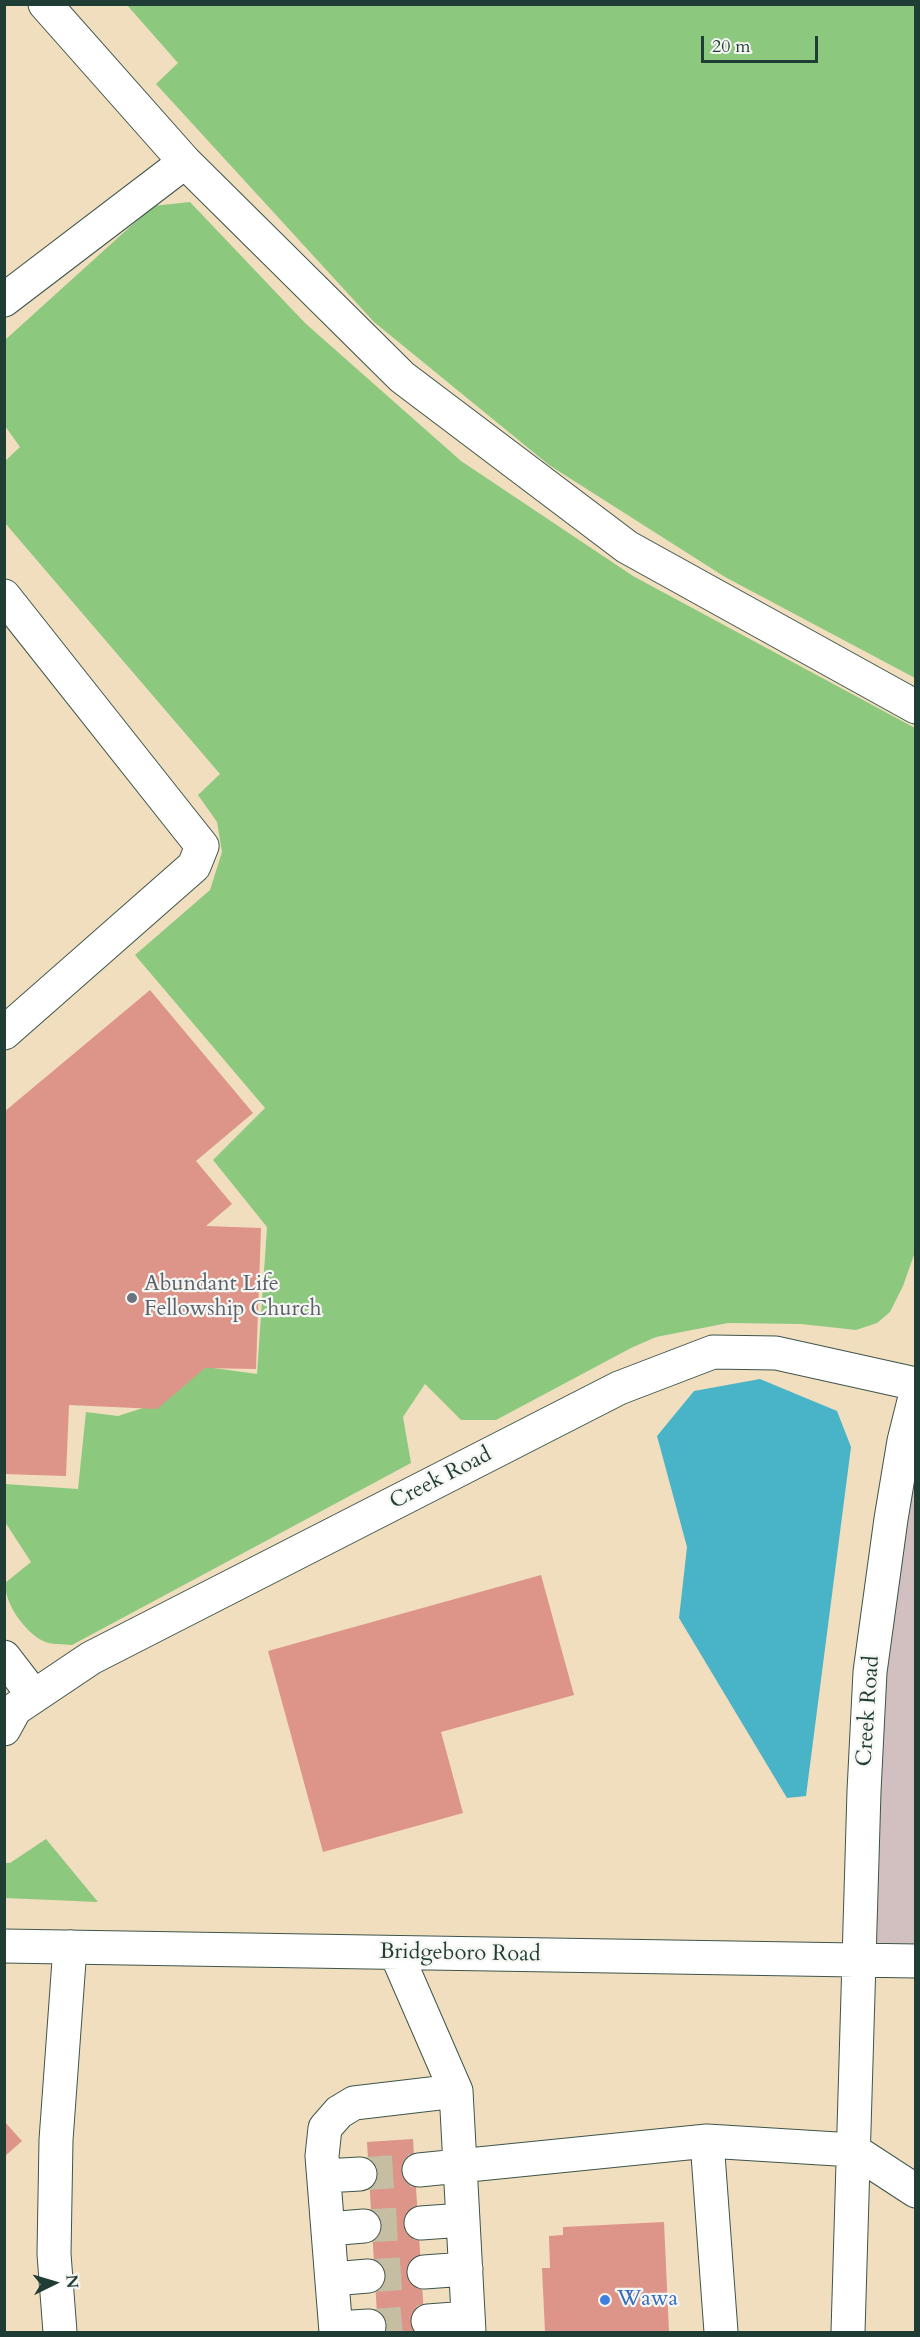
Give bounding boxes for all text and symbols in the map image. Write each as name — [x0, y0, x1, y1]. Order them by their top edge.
scale bar — [704, 24, 821, 62]
text: 20 m — [712, 34, 751, 59]
place label: Abundant Life Fellowship Church — [144, 1272, 322, 1324]
marker: Abundant Life Fellowship Church — [125, 1291, 139, 1305]
street label: Creek Road — [386, 1442, 496, 1516]
street label: Creek Road — [852, 1655, 886, 1767]
street label: Bridgeboro Road — [379, 1939, 541, 1969]
north arrow — [24, 2253, 84, 2313]
text: N — [60, 2274, 83, 2289]
place label: Wawa — [617, 2287, 678, 2313]
marker: Wawa — [598, 2293, 612, 2307]

